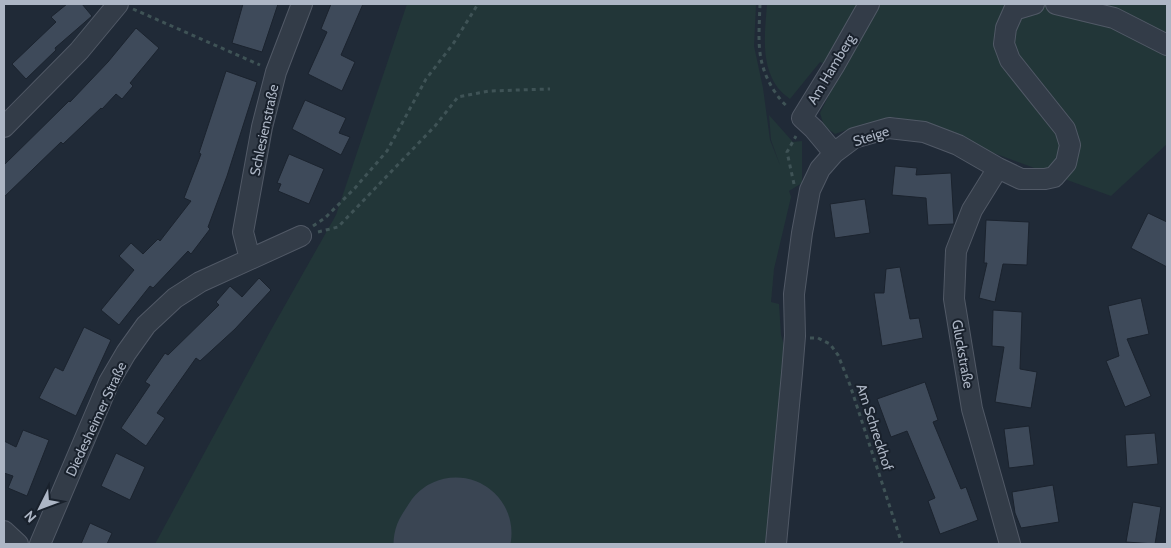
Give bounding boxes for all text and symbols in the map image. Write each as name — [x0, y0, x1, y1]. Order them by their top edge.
street label: Am Hamberg — [803, 30, 860, 108]
street label: Schlesienstraße — [246, 83, 282, 177]
street label: Steige — [851, 122, 891, 150]
street label: Gluckstraße — [948, 318, 978, 390]
street label: Diedesheimer Straße — [62, 359, 130, 479]
street label: Am Schreckhof — [853, 381, 898, 473]
north arrow — [15, 483, 65, 533]
text: N — [20, 507, 40, 526]

